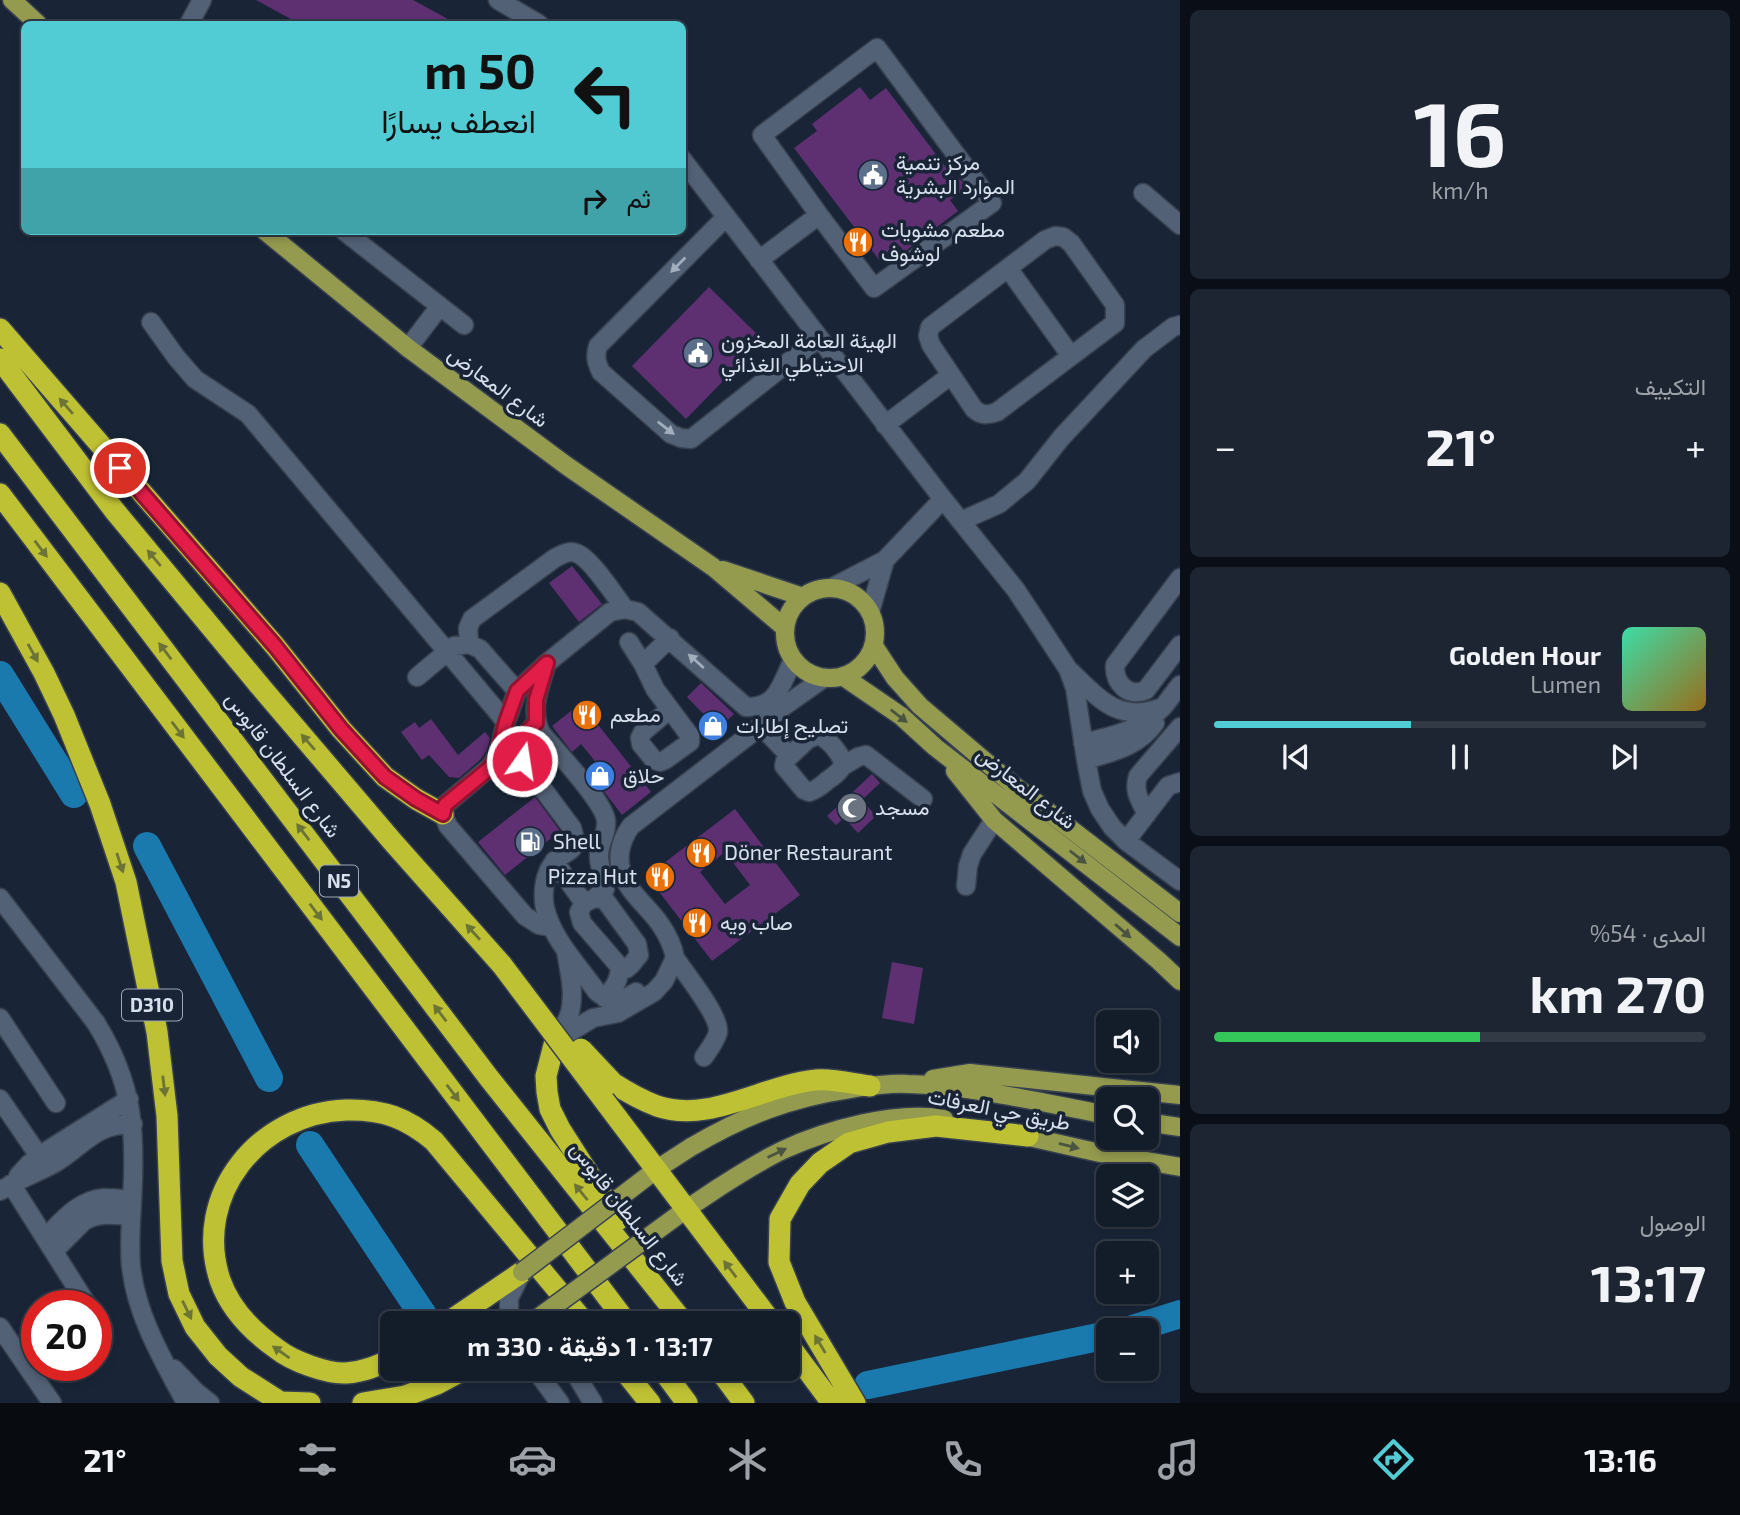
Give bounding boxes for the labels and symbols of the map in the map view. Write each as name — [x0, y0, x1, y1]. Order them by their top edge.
place label: مركز تنمية الموارد البشرية — [896, 149, 1015, 200]
public building icon: مركز تنمية الموارد البشرية — [856, 158, 890, 192]
place label: مطعم مشويات لوشوف — [881, 216, 1005, 267]
restaurant icon: مطعم مشويات لوشوف — [841, 225, 875, 259]
one-way arrow — [671, 256, 687, 273]
place label: الهيئة العامة المخزون الاحتياطي الغذائي — [721, 327, 897, 382]
public building icon: الهيئة العامة المخزون الاحتياطي الغذائي — [681, 336, 715, 370]
street label: شارع المعارض — [442, 340, 554, 434]
one-way arrow — [58, 397, 74, 415]
one-way arrow — [657, 421, 675, 436]
pin — [90, 438, 150, 498]
one-way arrow — [34, 540, 48, 558]
one-way arrow — [146, 549, 162, 567]
one-way arrow — [158, 642, 172, 660]
one-way arrow — [27, 643, 39, 663]
one-way arrow — [687, 654, 704, 669]
street label: شارع السلطان قابوس — [219, 686, 347, 844]
restaurant icon: مطعم — [570, 698, 604, 732]
place label: مطعم — [610, 701, 661, 729]
shop icon: تصليح إطارات — [696, 709, 730, 743]
one-way arrow — [890, 709, 909, 723]
place label: تصليح إطارات — [736, 712, 848, 740]
one-way arrow — [171, 721, 185, 739]
position arrow — [485, 724, 559, 798]
one-way arrow — [301, 734, 316, 751]
street label: شارع المعارض — [970, 740, 1082, 836]
shop icon: حلاق — [583, 759, 617, 793]
place label: حلاق — [623, 762, 664, 788]
mosque icon: مسجد — [835, 791, 869, 825]
place label: مسجد — [875, 794, 929, 820]
one-way arrow — [295, 824, 310, 842]
fuel station icon: Shell — [513, 825, 547, 859]
place label: Shell — [553, 828, 601, 853]
restaurant icon: Döner Restaurant — [684, 836, 718, 870]
place label: Döner Restaurant — [724, 839, 892, 864]
one-way arrow — [1068, 850, 1086, 865]
one-way arrow — [115, 853, 126, 874]
restaurant icon: Pizza Hut — [643, 860, 677, 894]
place label: Pizza Hut — [548, 863, 637, 888]
road number: N5 — [320, 866, 358, 897]
one-way arrow — [308, 903, 322, 921]
restaurant icon: صاب ويه — [680, 906, 714, 940]
place label: صاب ويه — [720, 909, 793, 936]
one-way arrow — [1114, 923, 1132, 938]
one-way arrow — [466, 924, 481, 941]
road number: D310 — [122, 990, 182, 1021]
one-way arrow — [433, 1005, 448, 1023]
one-way arrow — [158, 1075, 169, 1097]
street label: طريق حي العرفات — [925, 1082, 1073, 1140]
one-way arrow — [445, 1084, 459, 1102]
street label: شارع السلطان قابوس — [564, 1136, 694, 1292]
one-way arrow — [1058, 1141, 1080, 1152]
one-way arrow — [767, 1148, 787, 1159]
one-way arrow — [573, 1184, 588, 1202]
one-way arrow — [723, 1260, 738, 1278]
speed limit sign: 20 — [21, 1290, 112, 1381]
one-way arrow — [182, 1300, 193, 1320]
one-way arrow — [814, 1335, 827, 1354]
one-way arrow — [272, 1345, 290, 1359]

